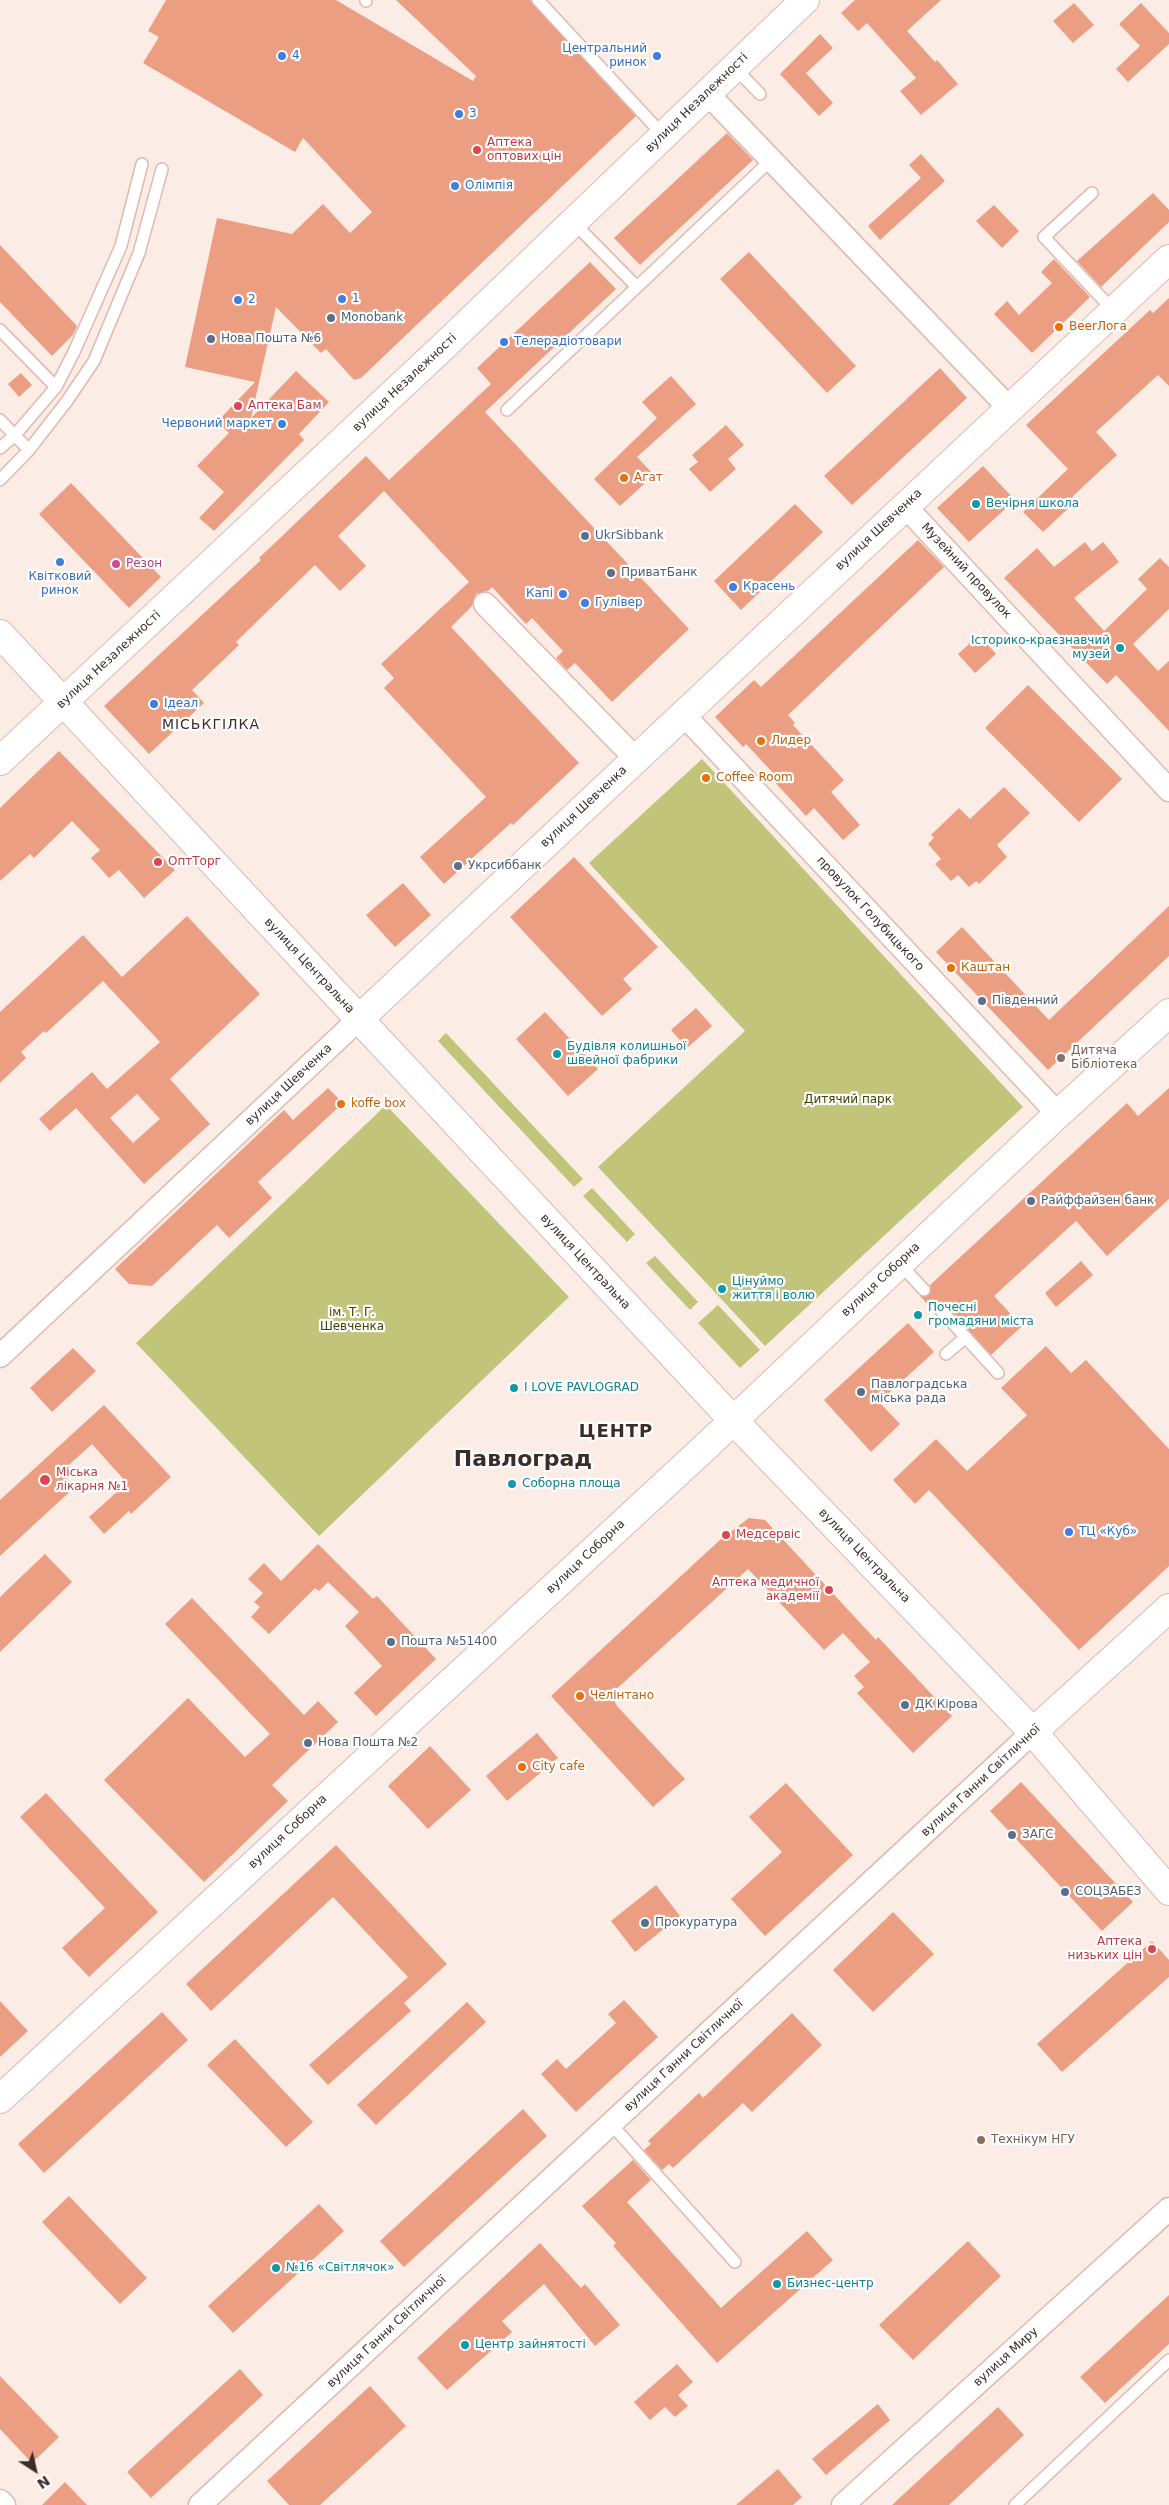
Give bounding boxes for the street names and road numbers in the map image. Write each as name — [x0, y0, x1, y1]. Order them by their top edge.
street label: вулиця Незалежності — [643, 50, 751, 156]
street label: вулиця Незалежності — [350, 331, 460, 435]
street label: вулиця Шевченка — [833, 486, 925, 574]
street label: Музейний провулок — [918, 520, 1014, 622]
street label: вулиця Незалежності — [54, 608, 164, 712]
street label: вулиця Шевченка — [538, 763, 630, 851]
street label: провулок Голубицького — [813, 854, 927, 974]
street label: вулиця Центральна — [261, 915, 357, 1017]
street label: вулиця Шевченка — [243, 1041, 335, 1129]
street label: вулиця Центральна — [537, 1211, 633, 1313]
street label: вулиця Соборна — [839, 1240, 923, 1320]
street label: вулиця Центральна — [815, 1506, 913, 1606]
street label: вулиця Соборна — [544, 1517, 628, 1597]
street label: вулиця Ганни Світличної — [918, 1722, 1044, 1840]
street label: вулиця Соборна — [246, 1792, 330, 1872]
street label: вулиця Ганни Світличної — [621, 1997, 747, 2115]
street label: вулиця Ганни Світличної — [324, 2273, 450, 2391]
street label: вулиця Миру — [971, 2324, 1041, 2390]

